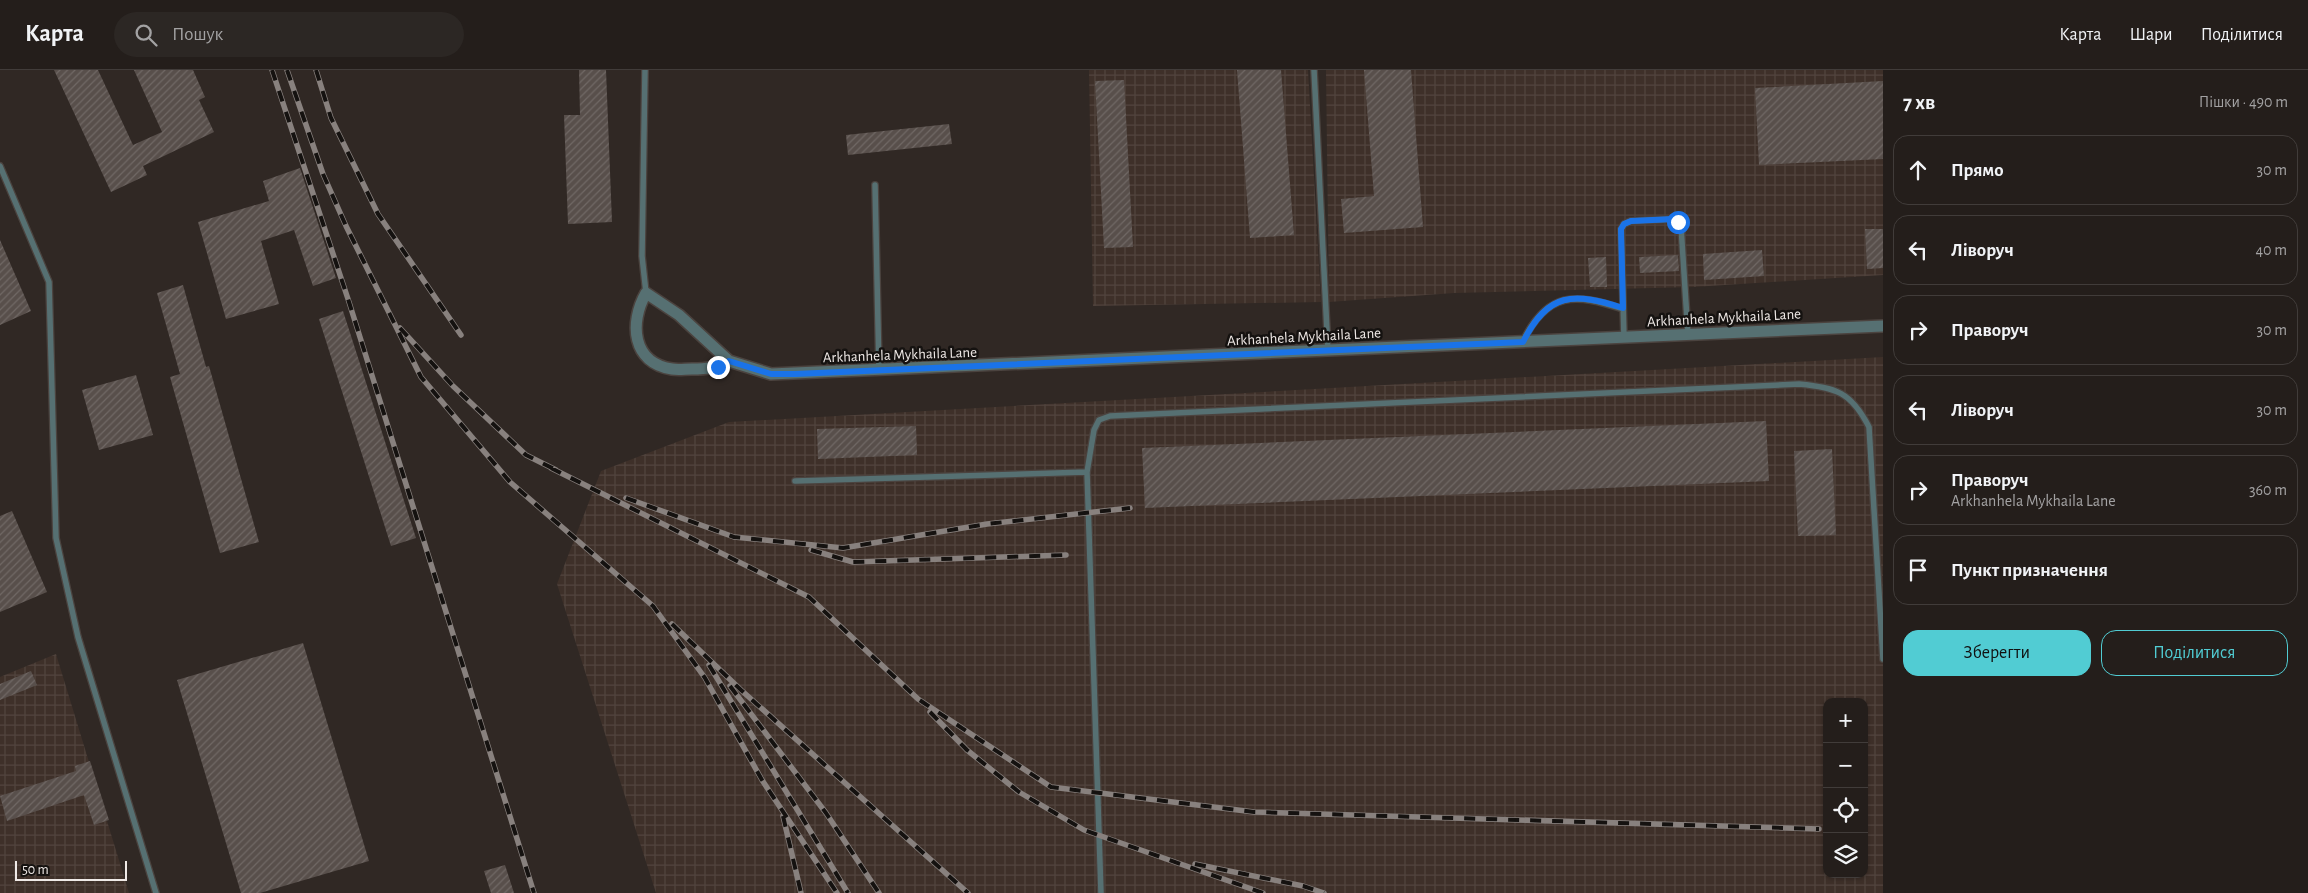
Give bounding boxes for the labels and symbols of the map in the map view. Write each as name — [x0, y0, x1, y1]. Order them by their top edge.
route start — [1667, 211, 1690, 234]
street label: Arkhanhela Mykhaila Lane — [1647, 306, 1802, 330]
street label: Arkhanhela Mykhaila Lane — [1227, 325, 1382, 349]
street label: Arkhanhela Mykhaila Lane — [823, 345, 977, 365]
route end — [707, 356, 730, 379]
scale bar — [15, 858, 128, 881]

